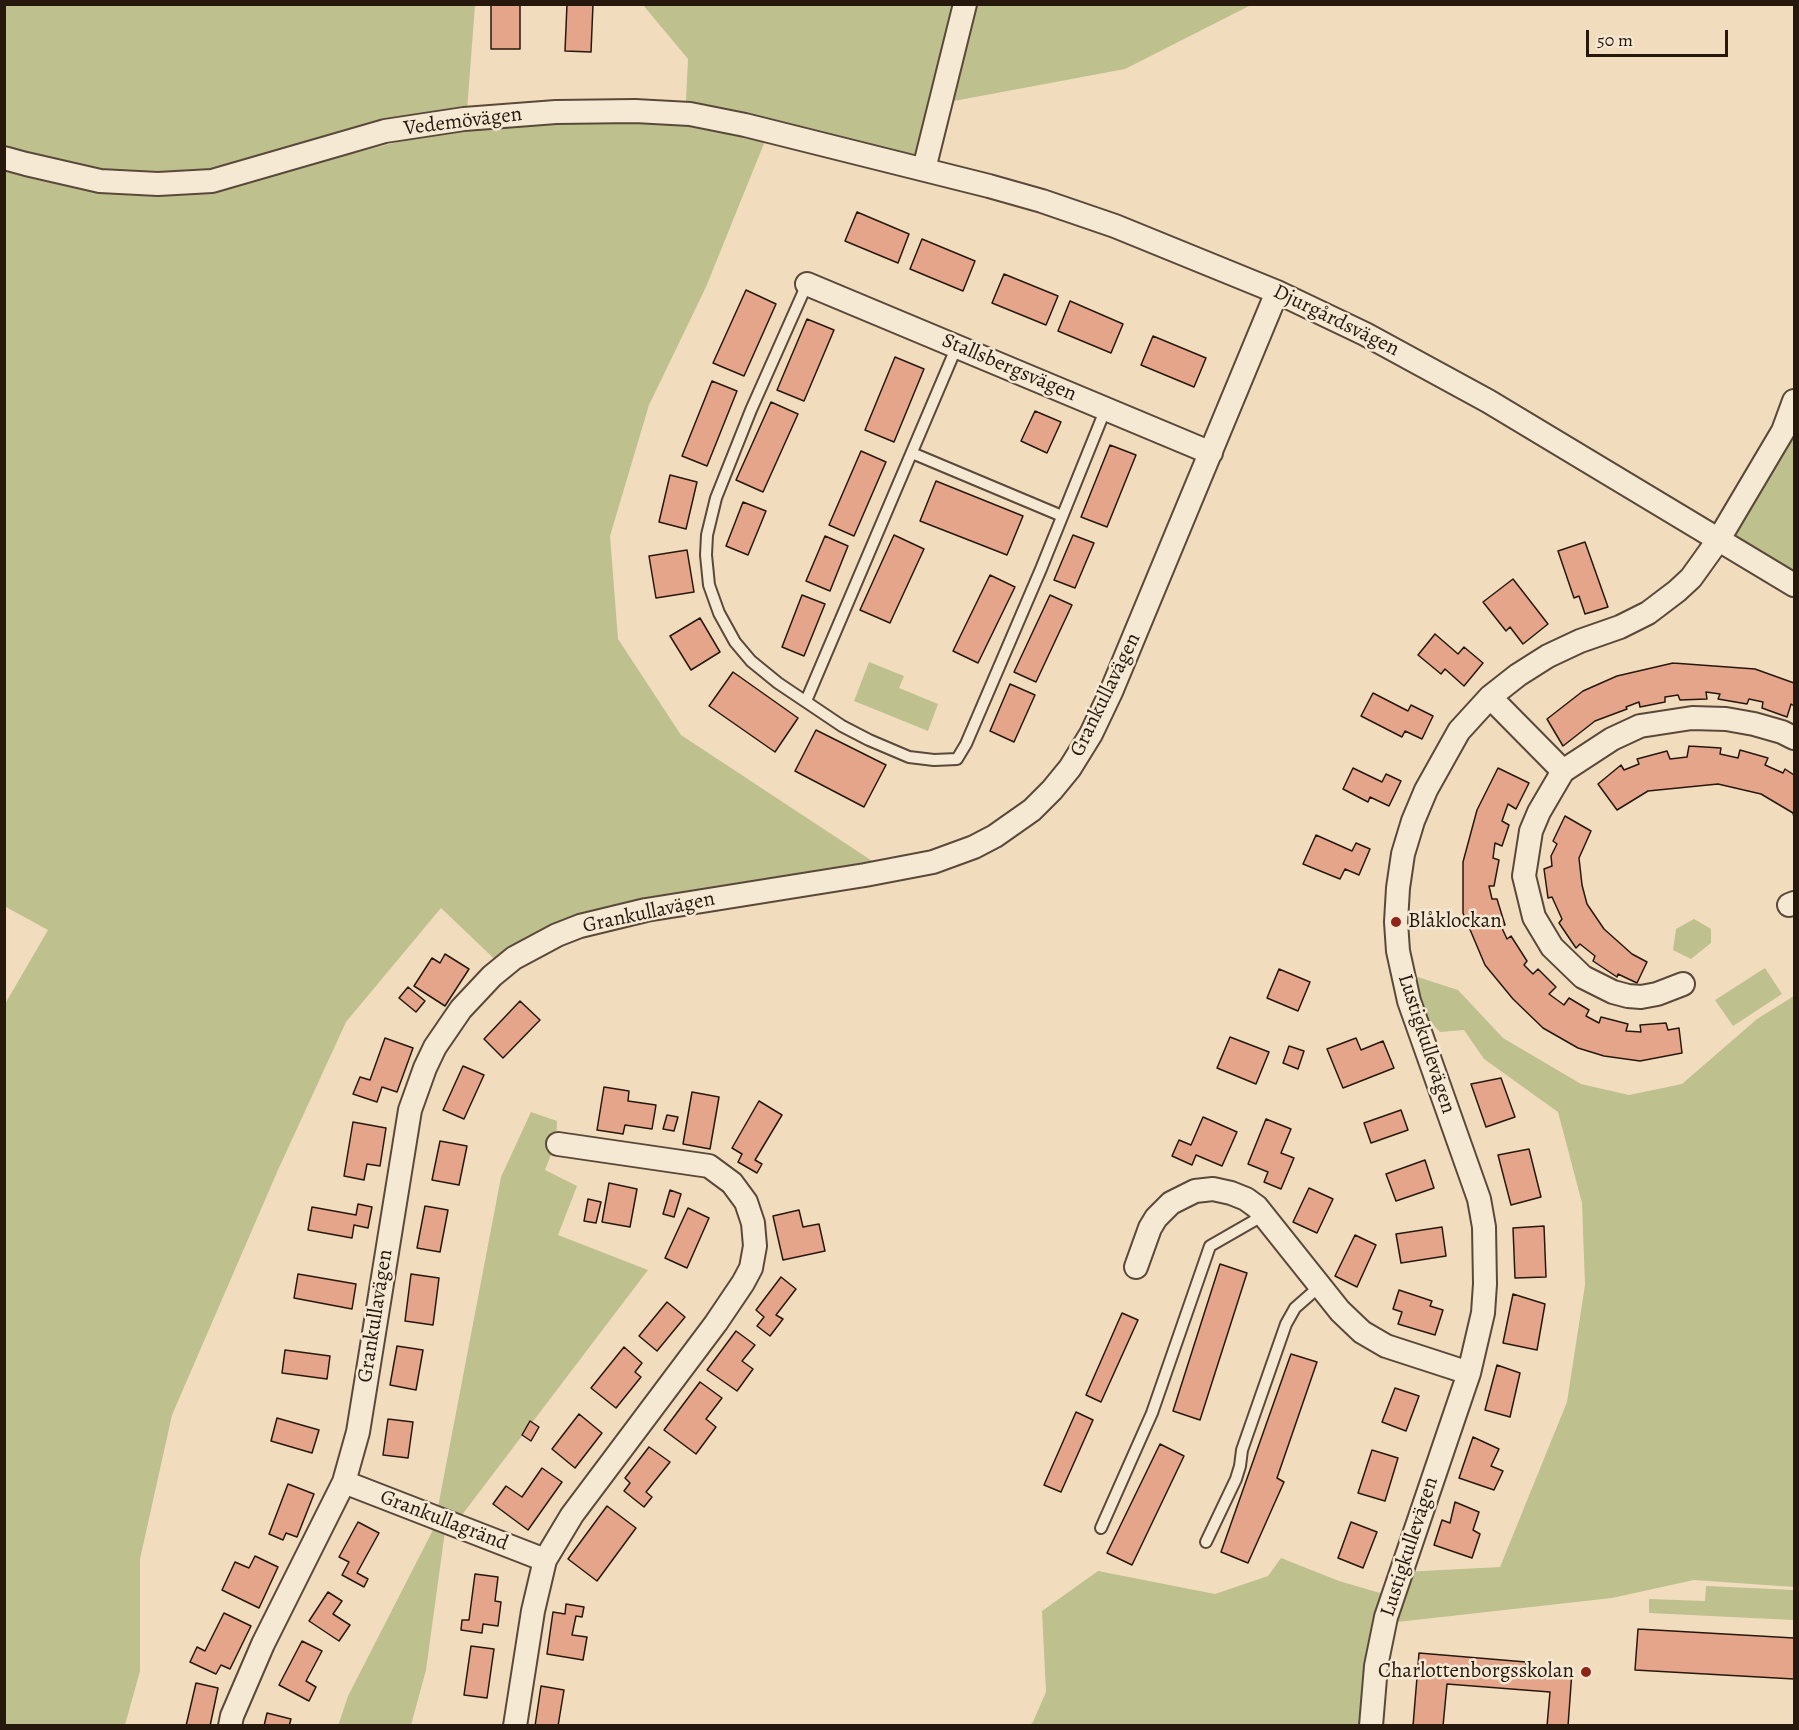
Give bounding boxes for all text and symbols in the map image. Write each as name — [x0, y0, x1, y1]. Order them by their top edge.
scale bar — [1589, 18, 1732, 56]
text: 50 m — [1597, 28, 1633, 52]
street label: Vedemövägen — [402, 102, 524, 142]
street label: Djurgårdsvägen — [1269, 280, 1403, 362]
street label: Stallsbergsvägen — [938, 328, 1080, 408]
street label: Grankullavägen — [1065, 629, 1147, 761]
street label: Grankullavägen — [581, 887, 717, 939]
place label: Blåklockan — [1408, 909, 1502, 935]
marker: Blåklockan — [1389, 915, 1403, 929]
street label: Lustigkullevägen — [1392, 971, 1460, 1117]
street label: Grankullavägen — [353, 1248, 399, 1384]
street label: Lustigkullevägen — [1376, 1474, 1444, 1620]
street label: Grankullagränd — [376, 1485, 512, 1557]
place label: Charlottenborgsskolan — [1378, 1659, 1574, 1685]
marker: Charlottenborgsskolan — [1579, 1665, 1593, 1679]

